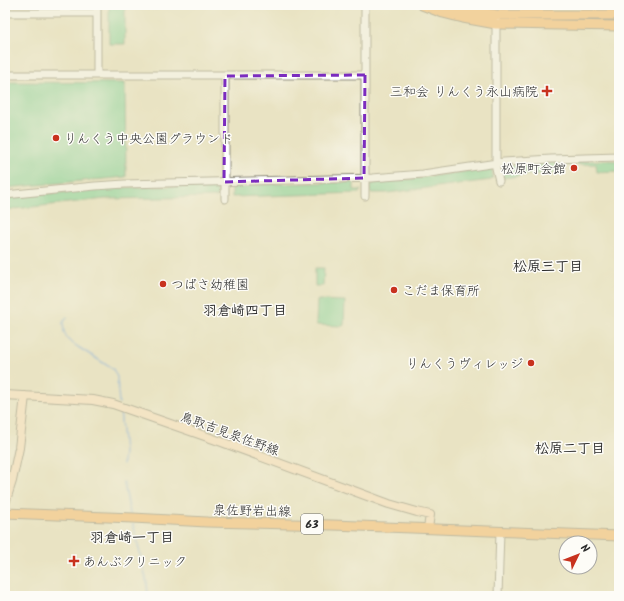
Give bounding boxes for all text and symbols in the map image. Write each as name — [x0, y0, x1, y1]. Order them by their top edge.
place label: 三和会 りんくう永山病院 — [390, 82, 538, 103]
marker: 三和会 りんくう永山病院 — [541, 85, 553, 97]
place label: りんくう中央公園グラウンド — [64, 129, 233, 150]
marker: りんくう中央公園グラウンド — [51, 133, 61, 143]
place label: 松原町会館 — [501, 159, 566, 180]
marker: 松原町会館 — [569, 163, 579, 173]
district label: 松原三丁目 — [513, 256, 583, 278]
place label: つばさ幼稚園 — [171, 275, 249, 296]
marker: つばさ幼稚園 — [158, 279, 168, 289]
place label: こだま保育所 — [402, 281, 480, 302]
marker: こだま保育所 — [389, 285, 399, 295]
district label: 羽倉崎四丁目 — [203, 300, 287, 322]
place label: りんくうヴィレッジ — [406, 354, 523, 375]
marker: りんくうヴィレッジ — [526, 358, 536, 368]
street label: 鳥取吉見泉佐野線 — [177, 407, 283, 462]
district label: 松原二丁目 — [535, 438, 605, 460]
street label: 泉佐野岩出線 — [213, 500, 292, 523]
road number: 63 — [301, 514, 323, 534]
district label: 羽倉崎一丁目 — [90, 527, 174, 549]
north arrow — [558, 535, 598, 575]
text: N — [576, 540, 594, 558]
place label: あんぶクリニック — [83, 552, 187, 573]
marker: あんぶクリニック — [68, 555, 80, 567]

